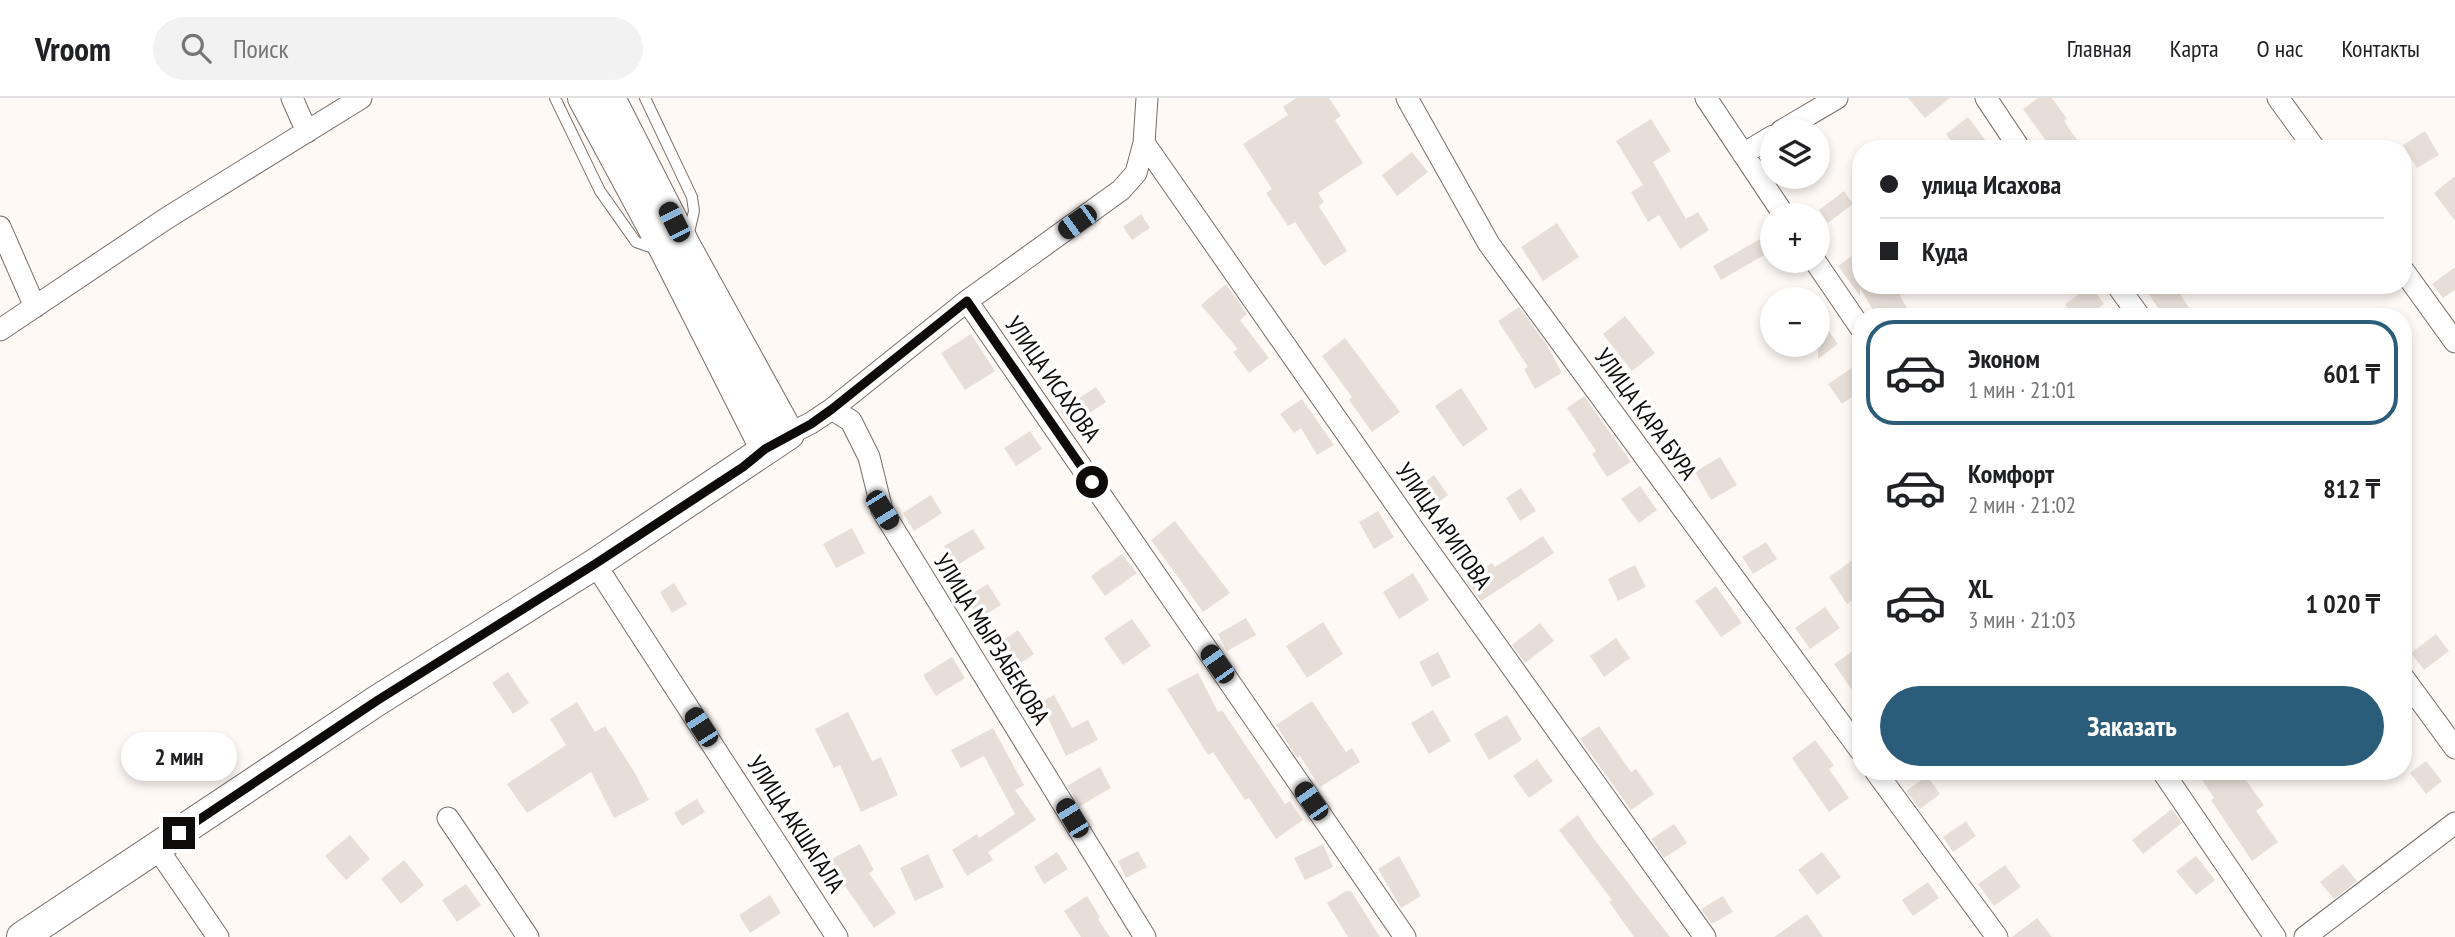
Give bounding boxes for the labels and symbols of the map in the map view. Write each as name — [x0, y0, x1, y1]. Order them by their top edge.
car — [656, 199, 693, 245]
car — [1054, 201, 1101, 243]
street label: УЛИЦА ИСАХОВА — [998, 310, 1108, 448]
street label: УЛИЦА КАРА БУРА — [1588, 342, 1705, 486]
street label: УЛИЦА АРИПОВА — [1389, 457, 1499, 596]
route start — [1076, 466, 1108, 498]
car — [862, 487, 903, 533]
street label: УЛИЦА МЫРЗАБЕКОВА — [927, 548, 1057, 731]
car — [1197, 641, 1238, 687]
car — [681, 704, 722, 750]
callout: 2 мин — [121, 732, 237, 780]
street label: УЛИЦА АКШАГАЛА — [740, 750, 852, 899]
car — [1291, 778, 1332, 824]
car — [1053, 795, 1092, 841]
route end — [163, 817, 195, 849]

